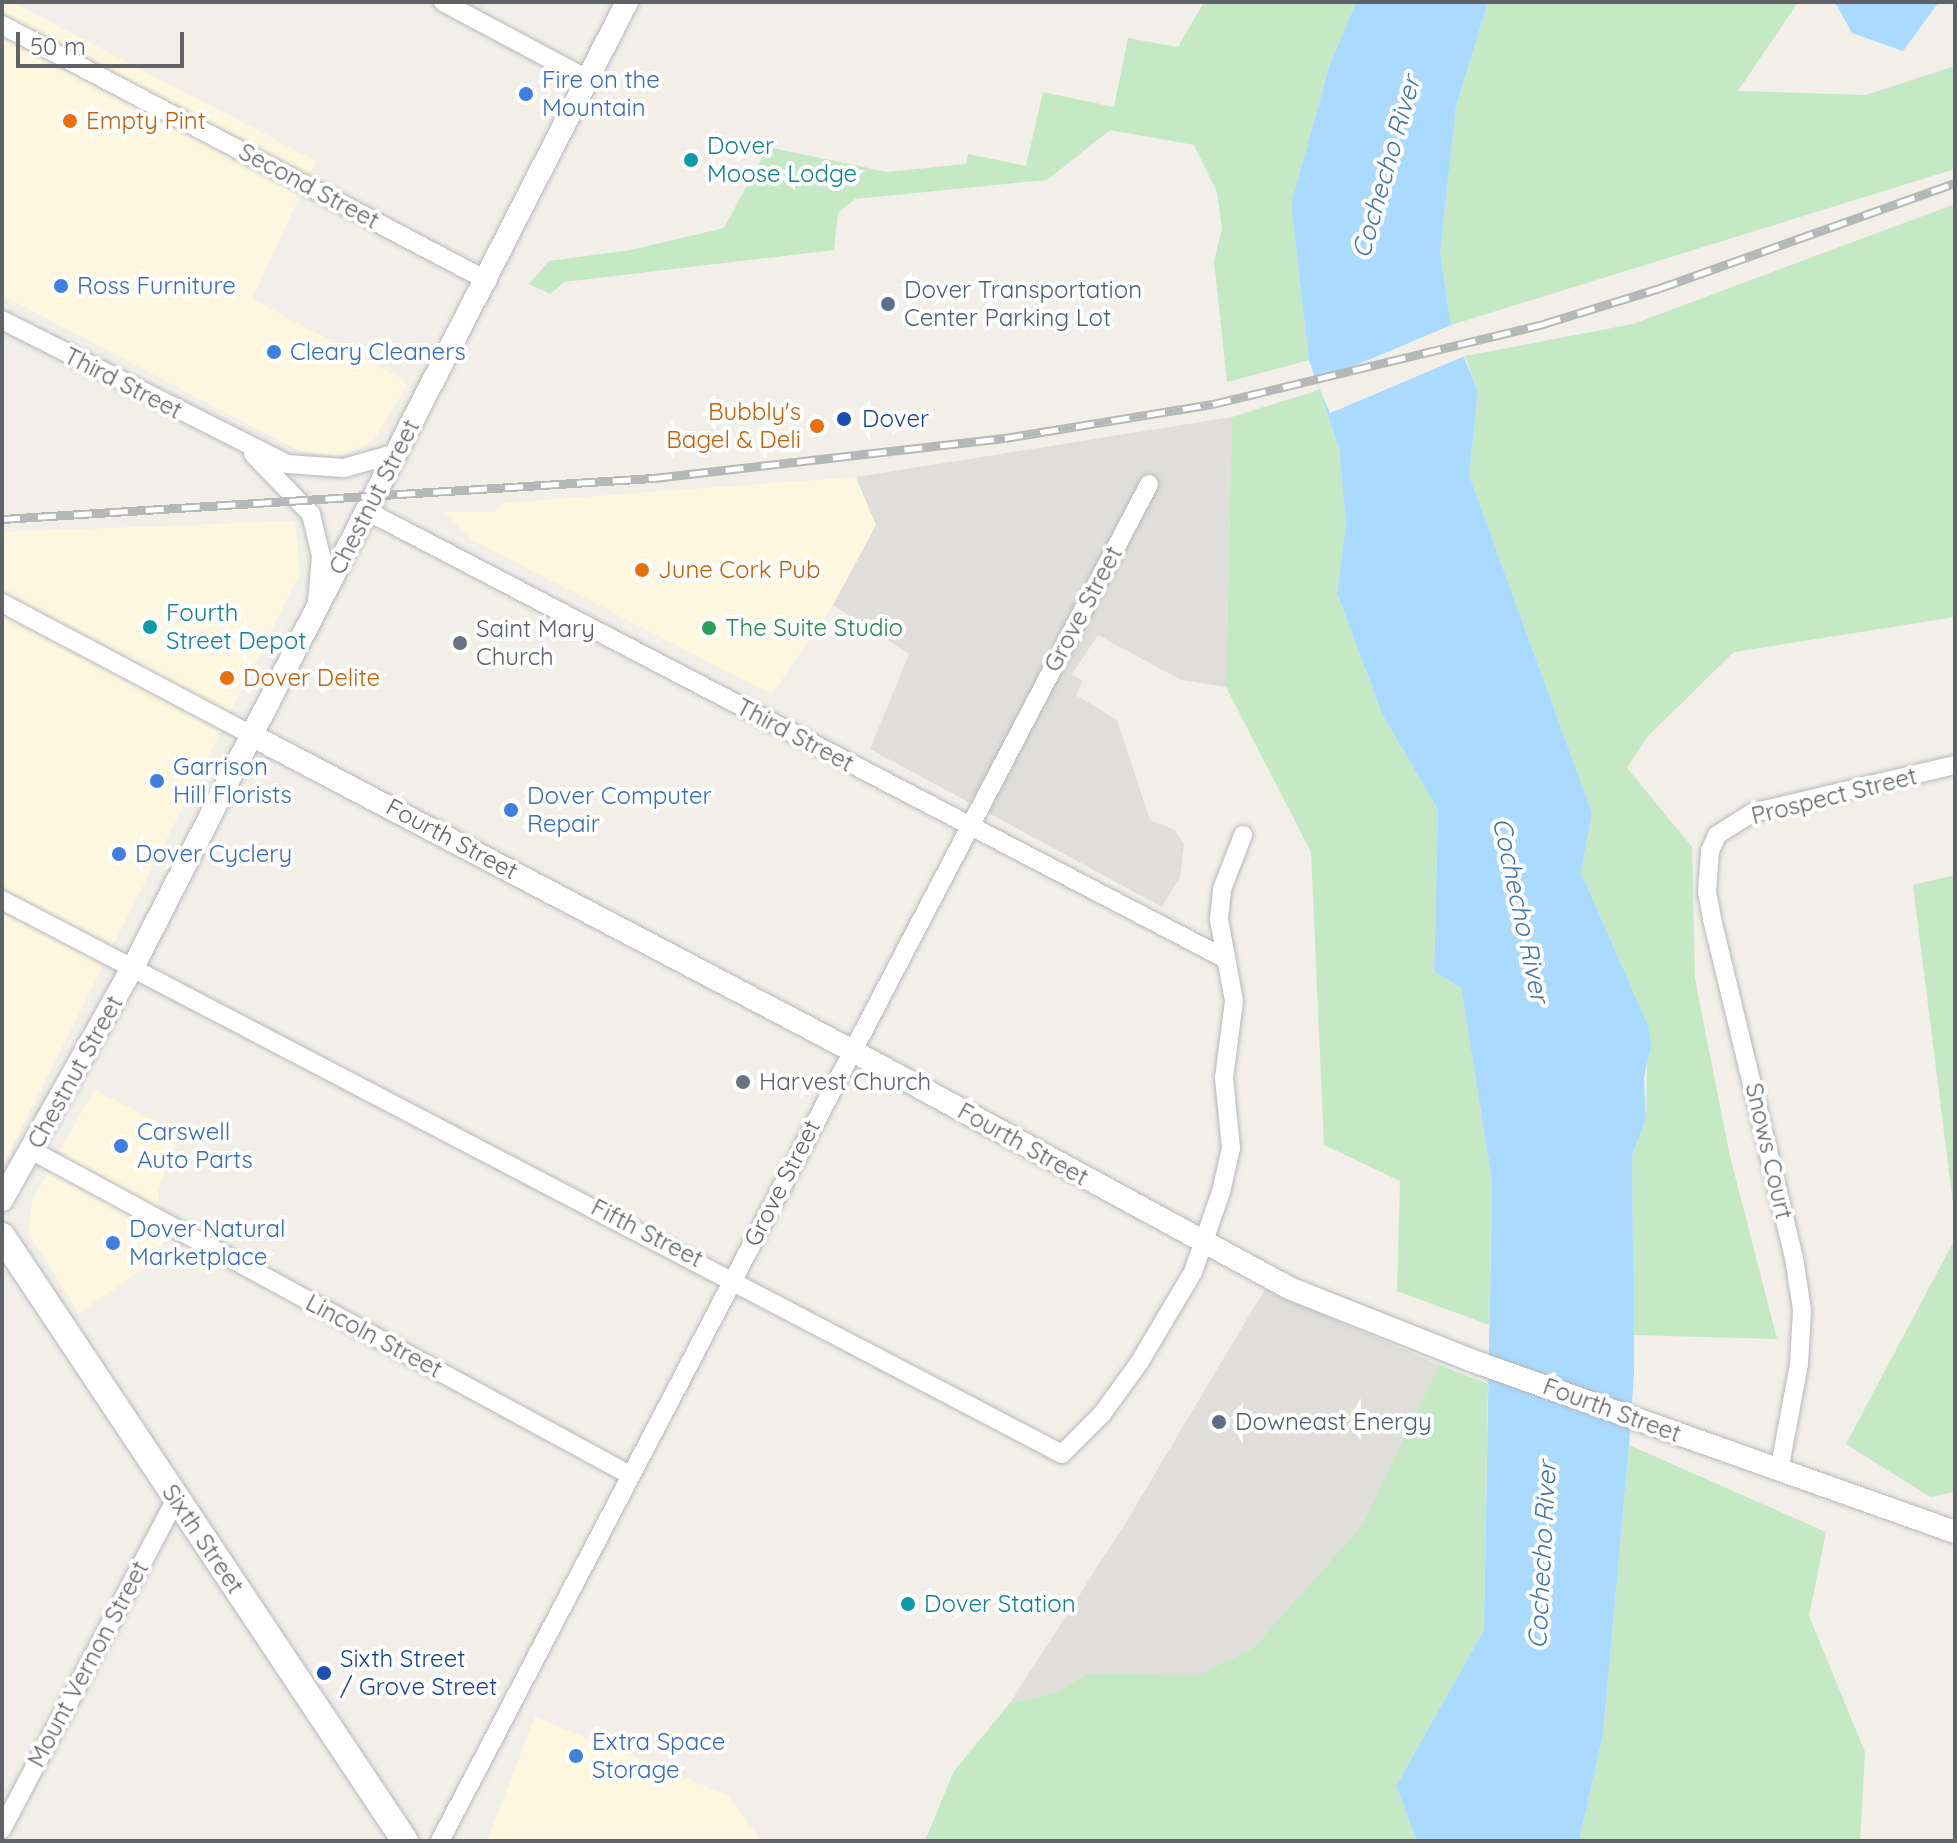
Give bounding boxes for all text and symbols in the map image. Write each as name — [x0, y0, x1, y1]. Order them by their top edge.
scale bar — [20, 16, 188, 66]
text: 50 m — [30, 31, 86, 61]
place label: Fire on the Mountain — [542, 66, 660, 122]
water label: Cochecho River — [1345, 72, 1427, 262]
marker: Fire on the Mountain — [517, 85, 535, 103]
place label: Empty Pint — [86, 107, 206, 135]
marker: Empty Pint — [61, 112, 79, 130]
place label: Dover Moose Lodge — [707, 132, 857, 188]
street label: Second Street — [234, 137, 384, 235]
marker: Dover Moose Lodge — [682, 151, 700, 169]
place label: Ross Furniture — [77, 272, 236, 300]
place label: Dover Transportation Center Parking Lot — [904, 276, 1142, 332]
marker: Ross Furniture — [52, 277, 70, 295]
marker: Dover Transportation Center Parking Lot — [879, 295, 897, 313]
place label: Cleary Cleaners — [290, 338, 466, 366]
street label: Third Street — [59, 341, 187, 425]
marker: Cleary Cleaners — [265, 343, 283, 361]
place label: Bubbly's Bagel & Deli — [666, 398, 801, 454]
place label: Dover — [862, 405, 929, 433]
marker: Dover — [833, 408, 855, 430]
street label: Chestnut Street — [323, 415, 425, 579]
marker: Bubbly's Bagel & Deli — [808, 417, 826, 435]
street label: Grove Street — [1038, 541, 1128, 677]
place label: June Cork Pub — [658, 556, 821, 584]
marker: June Cork Pub — [633, 561, 651, 579]
place label: Fourth Street Depot — [166, 599, 306, 655]
place label: The Suite Studio — [725, 614, 903, 642]
place label: Saint Mary Church — [476, 615, 595, 671]
marker: Fourth Street Depot — [141, 618, 159, 636]
marker: The Suite Studio — [700, 619, 718, 637]
marker: Saint Mary Church — [451, 634, 469, 652]
place label: Dover Delite — [243, 664, 380, 692]
marker: Dover Delite — [218, 669, 236, 687]
street label: Third Street — [731, 692, 859, 778]
place label: Garrison Hill Florists — [173, 753, 292, 809]
street label: Prospect Street — [1748, 762, 1920, 830]
marker: Garrison Hill Florists — [148, 772, 166, 790]
place label: Dover Computer Repair — [527, 782, 712, 838]
street label: Fourth Street — [381, 792, 523, 886]
marker: Dover Computer Repair — [502, 801, 520, 819]
water label: Cochecho River — [1486, 815, 1556, 1005]
place label: Dover Cyclery — [135, 840, 292, 868]
marker: Dover Cyclery — [110, 845, 128, 863]
street label: Chestnut Street — [21, 991, 129, 1153]
place label: Harvest Church — [759, 1068, 931, 1096]
marker: Harvest Church — [734, 1073, 752, 1091]
street label: Snows Court — [1739, 1080, 1799, 1222]
street label: Fourth Street — [953, 1096, 1093, 1192]
street label: Grove Street — [738, 1115, 826, 1251]
place label: Carswell Auto Parts — [137, 1118, 253, 1174]
marker: Carswell Auto Parts — [112, 1137, 130, 1155]
street label: Fifth Street — [586, 1193, 708, 1273]
place label: Dover Natural Marketplace — [129, 1215, 286, 1271]
marker: Dover Natural Marketplace — [104, 1234, 122, 1252]
street label: Lincoln Street — [301, 1288, 447, 1384]
street label: Fourth Street — [1539, 1372, 1685, 1448]
place label: Downeast Energy — [1235, 1408, 1432, 1436]
marker: Downeast Energy — [1210, 1413, 1228, 1431]
water label: Cochecho River — [1522, 1460, 1562, 1650]
street label: Sixth Street — [156, 1479, 250, 1599]
street label: Mount Vernon Street — [21, 1556, 155, 1772]
place label: Dover Station — [924, 1590, 1076, 1618]
marker: Dover Station — [899, 1595, 917, 1613]
place label: Sixth Street / Grove Street — [340, 1645, 497, 1701]
marker: Sixth Street / Grove Street — [315, 1664, 333, 1682]
place label: Extra Space Storage — [592, 1728, 725, 1784]
marker: Extra Space Storage — [567, 1747, 585, 1765]

